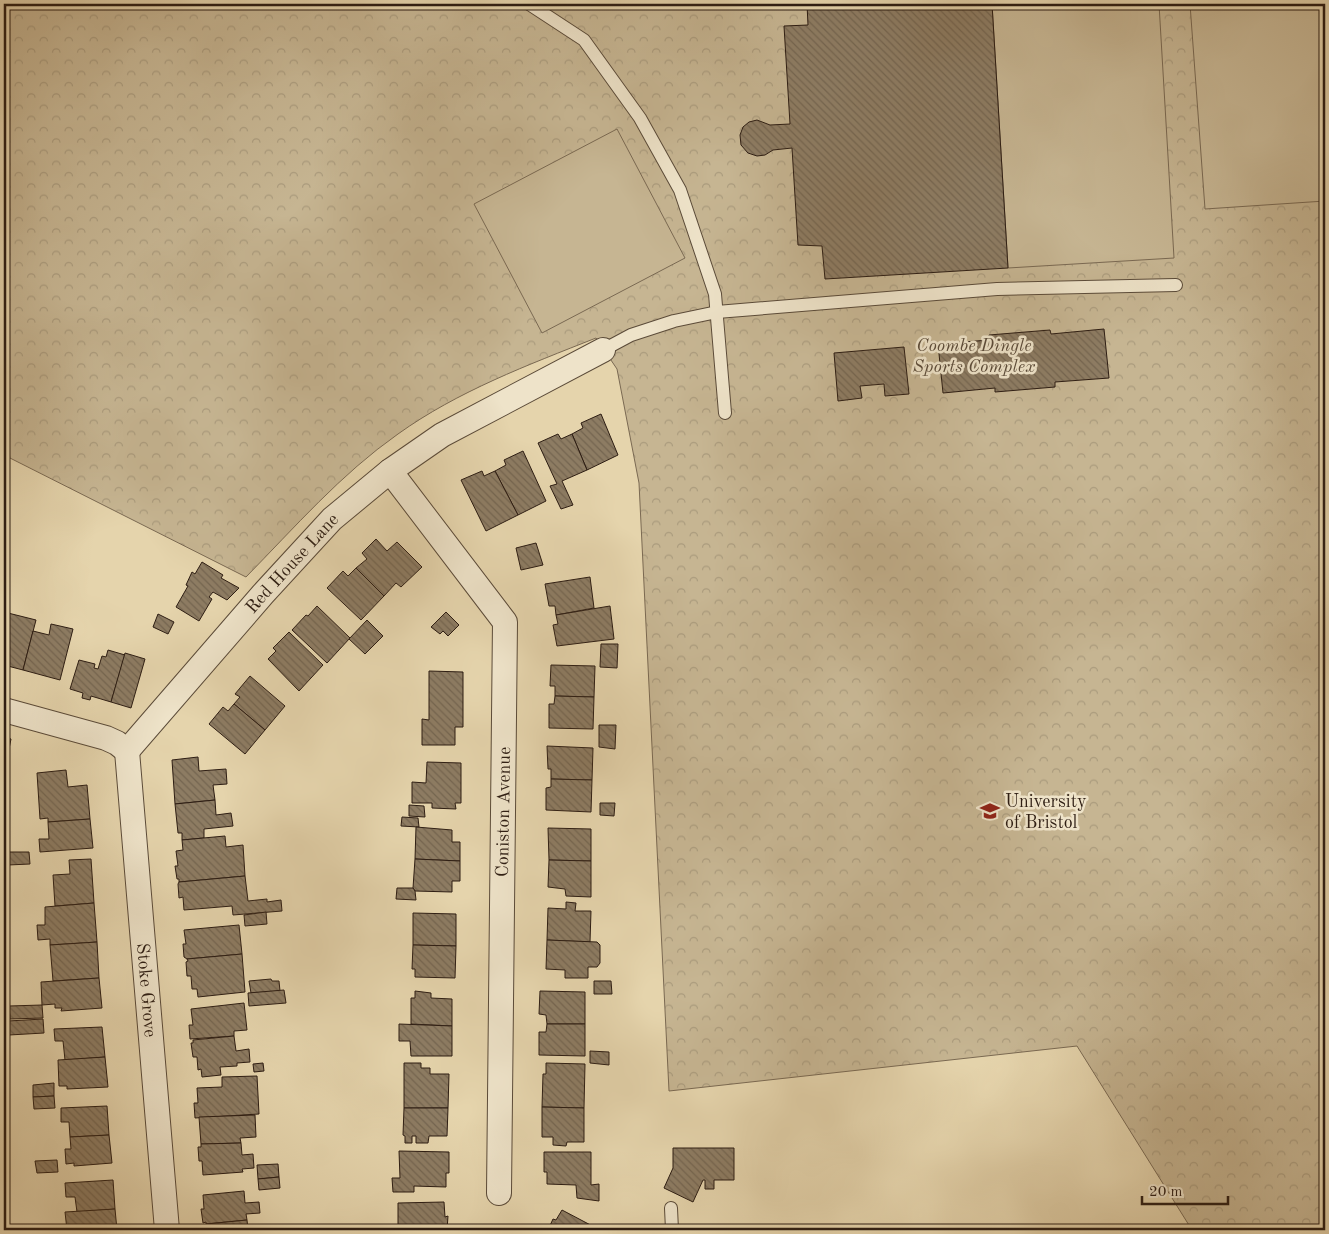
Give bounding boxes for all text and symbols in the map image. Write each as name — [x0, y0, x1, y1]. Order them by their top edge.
park label: Coombe Dingle Sports Complex — [913, 337, 1035, 376]
street label: Red House Lane — [243, 510, 342, 617]
street label: Coniston Avenue — [494, 747, 514, 877]
place label: University of Bristol — [1005, 793, 1087, 832]
school or university icon: University of Bristol — [979, 800, 1001, 822]
street label: Stoke Grove — [133, 942, 159, 1038]
scale bar — [1142, 1174, 1228, 1206]
text: 20 m — [1149, 1185, 1183, 1200]

